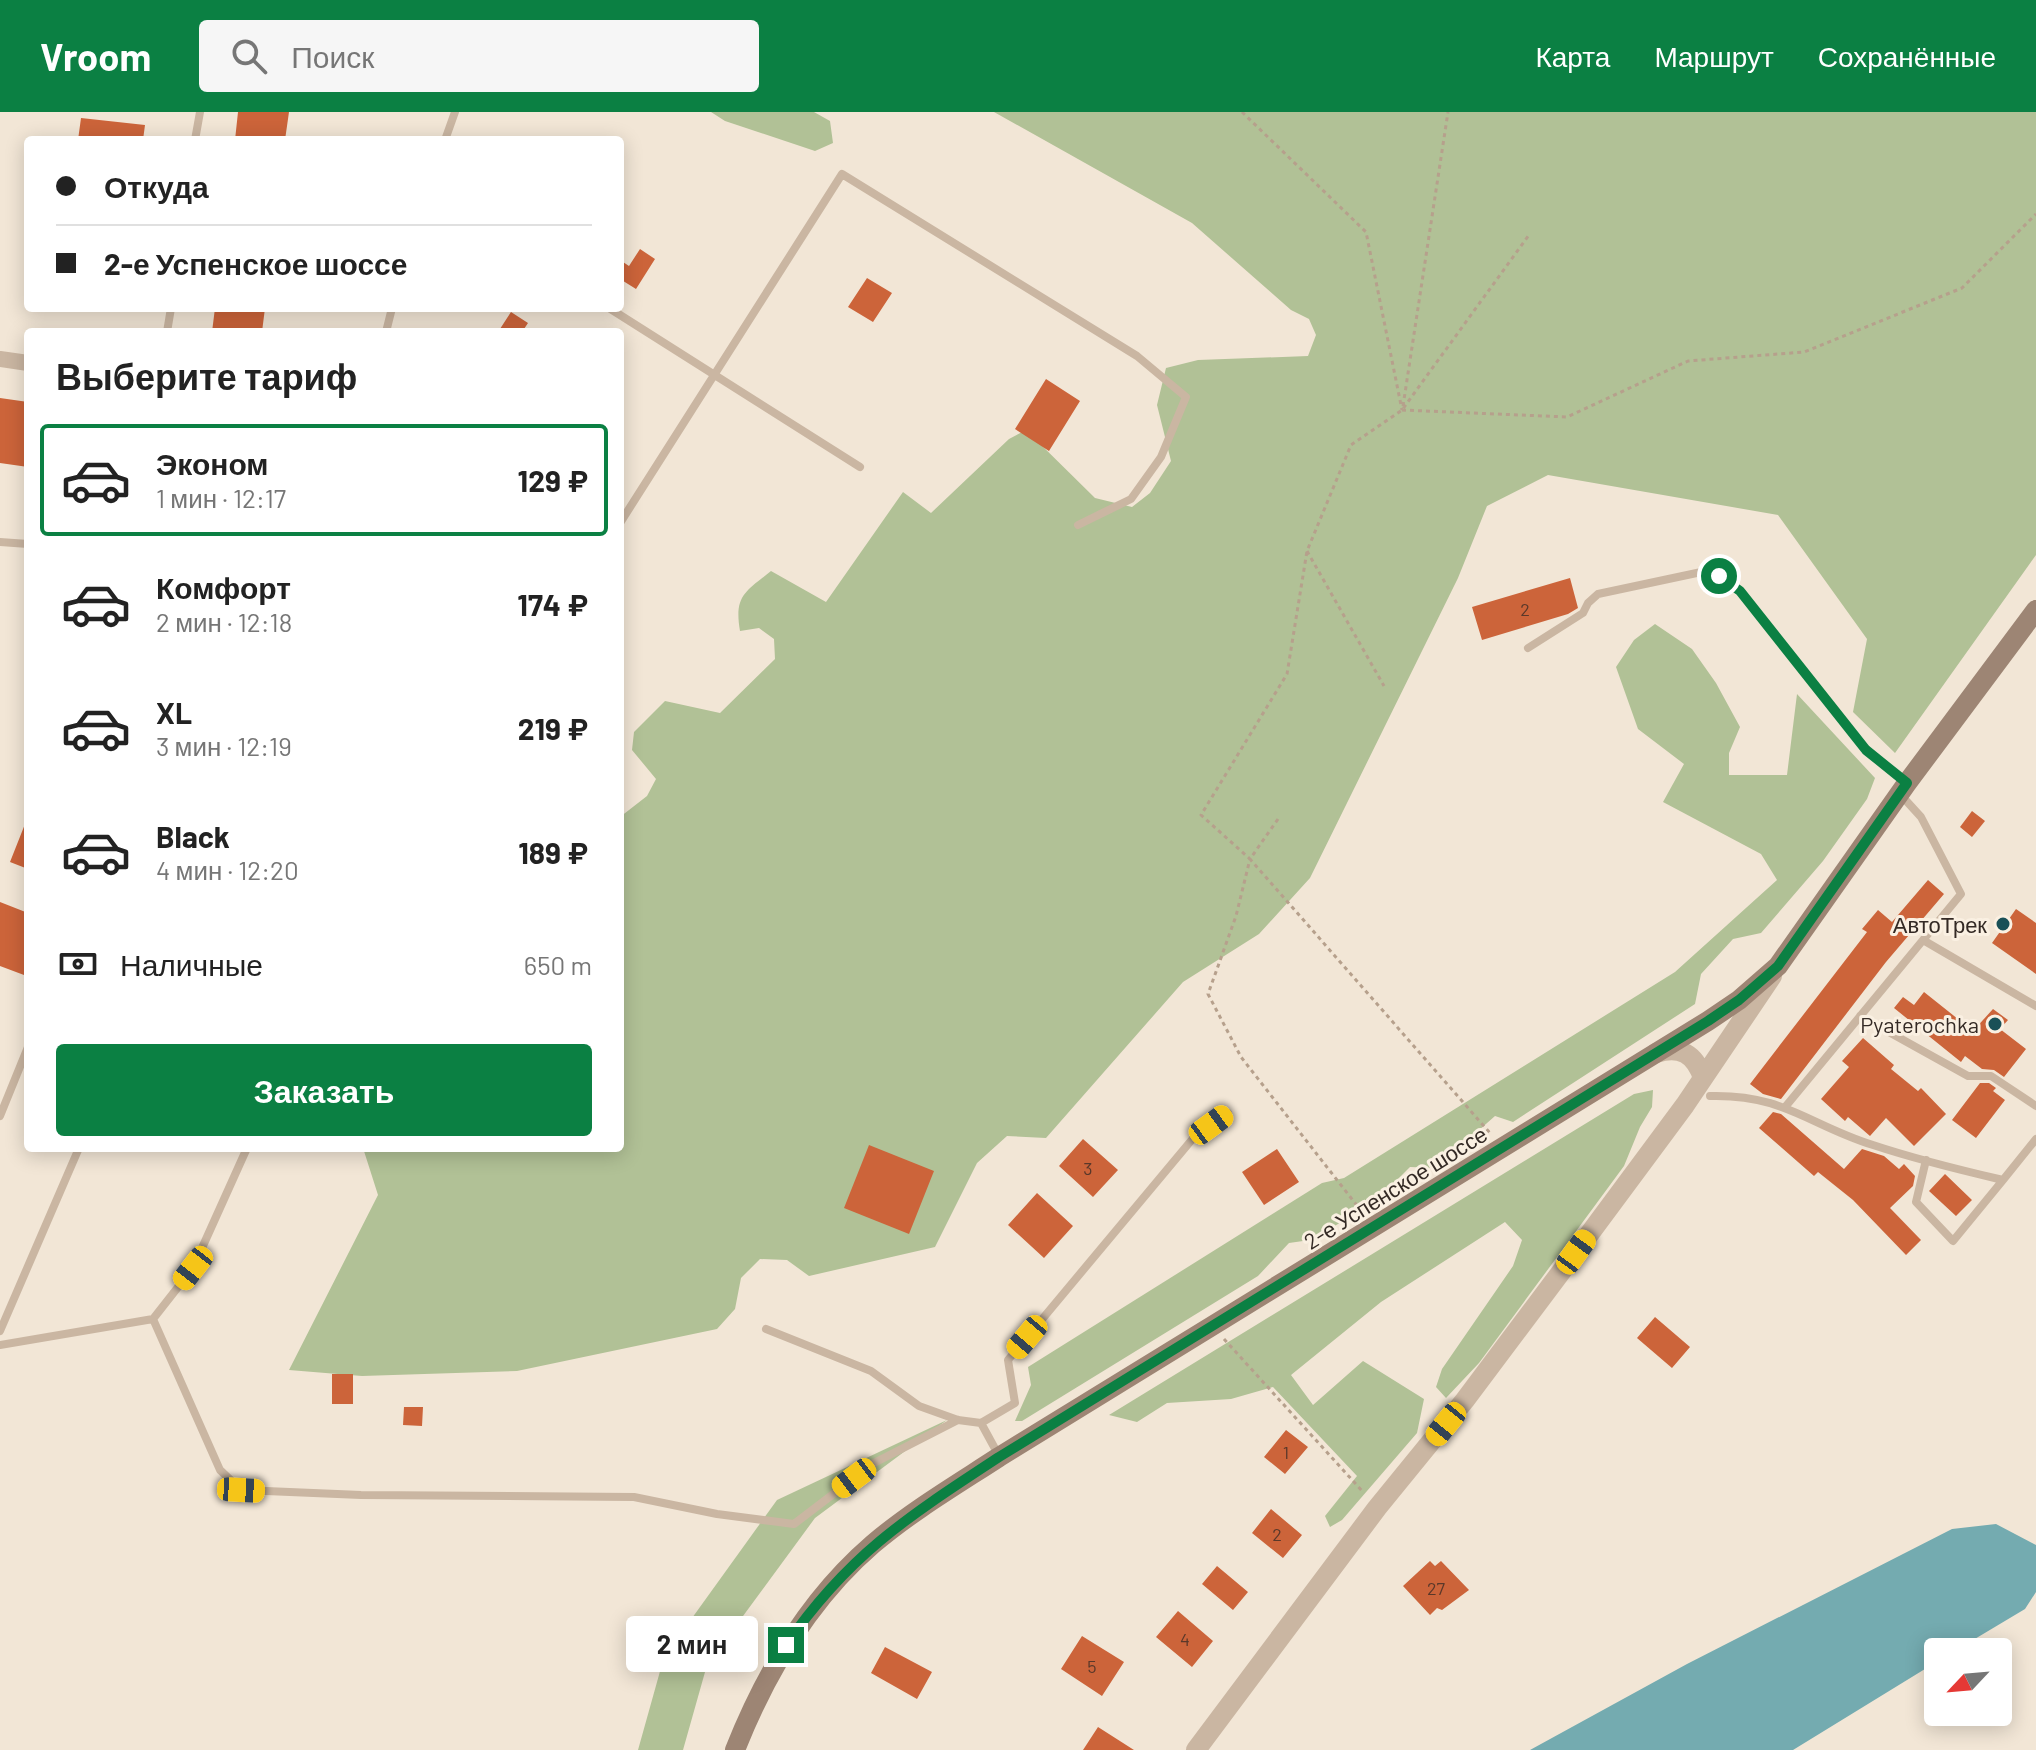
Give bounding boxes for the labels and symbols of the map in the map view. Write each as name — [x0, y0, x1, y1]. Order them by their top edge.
route start — [1701, 558, 1737, 594]
house number: 2 — [1520, 598, 1530, 620]
place label: АвтоТрек — [1893, 911, 1987, 938]
marker: АвтоТрек — [1994, 915, 2012, 933]
place label: Pyaterochka — [1860, 1011, 1979, 1037]
marker: Pyaterochka — [1986, 1015, 2004, 1033]
car — [1185, 1101, 1237, 1149]
street label: 2-е Успенское шоссе — [1299, 1120, 1491, 1254]
house number: 3 — [1083, 1157, 1093, 1179]
car — [1552, 1226, 1600, 1278]
car — [169, 1242, 217, 1294]
car — [1002, 1311, 1052, 1363]
car — [1422, 1398, 1470, 1450]
house number: 1 — [1283, 1441, 1289, 1463]
car — [828, 1454, 880, 1502]
car — [216, 1477, 266, 1503]
house number: 2 — [1272, 1523, 1282, 1545]
house number: 27 — [1427, 1577, 1446, 1599]
callout: 2 мин — [626, 1617, 758, 1673]
route end — [768, 1627, 804, 1663]
house number: 4 — [1180, 1628, 1190, 1650]
north arrow — [1924, 1638, 2012, 1726]
house number: 5 — [1087, 1655, 1097, 1677]

